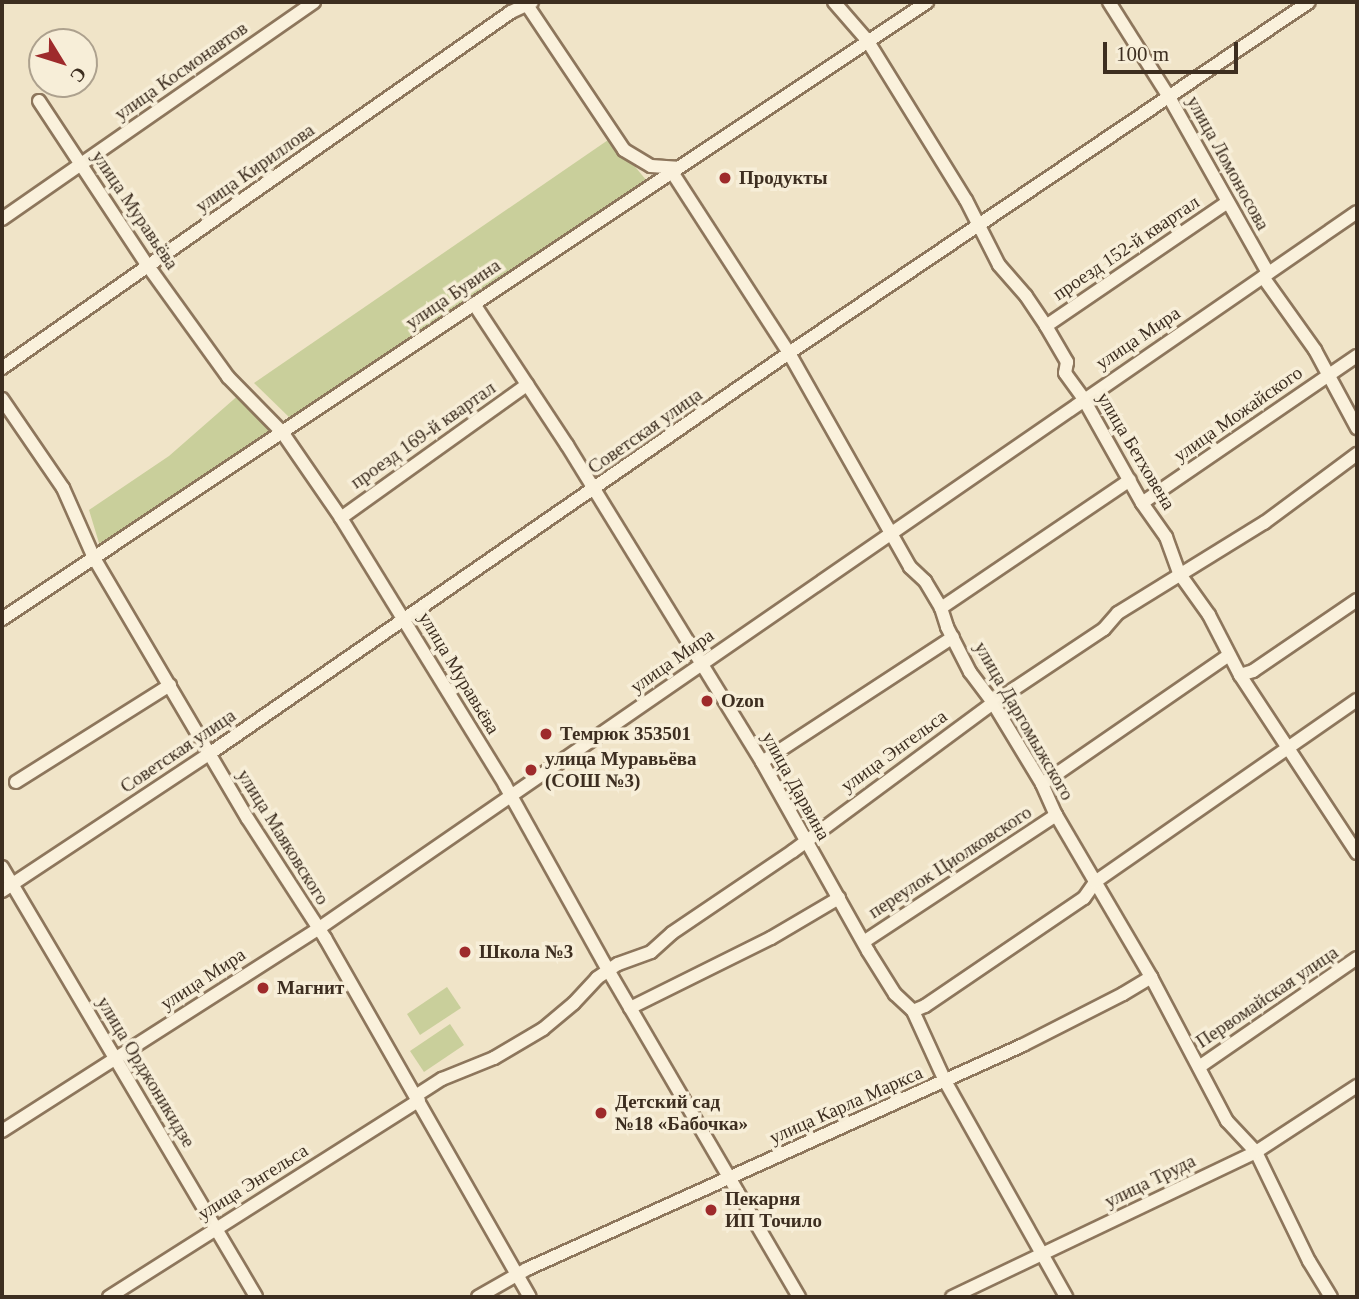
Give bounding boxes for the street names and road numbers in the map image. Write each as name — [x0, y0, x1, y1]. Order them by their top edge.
street label: улица Космонавтов — [110, 17, 252, 125]
street label: улица Ломоносова — [1182, 92, 1274, 234]
street label: улица Кириллова — [191, 119, 319, 217]
street label: улица Муравьёва — [87, 146, 183, 274]
street label: проезд 152-й квартал — [1048, 191, 1204, 305]
street label: улица Бувина — [401, 254, 505, 334]
street label: улица Мира — [1092, 302, 1184, 374]
street label: улица Можайского — [1169, 361, 1307, 467]
street label: проезд 169-й квартал — [346, 376, 500, 494]
street label: Советская улица — [583, 383, 707, 479]
street label: улица Бетховена — [1092, 388, 1180, 514]
street label: улица Муравьёва — [413, 608, 505, 738]
street label: улица Мира — [626, 624, 718, 698]
street label: улица Даргомыжского — [969, 638, 1079, 804]
street label: Советская улица — [116, 704, 240, 798]
street label: улица Энгельса — [836, 705, 952, 797]
street label: улица Дарвина — [757, 728, 835, 844]
street label: улица Маяковского — [232, 765, 334, 909]
street label: переулок Циолковского — [864, 801, 1036, 923]
street label: Первомайская улица — [1192, 941, 1342, 1053]
street label: улица Мира — [156, 943, 250, 1015]
street label: улица Орджоникидзе — [92, 992, 200, 1152]
street label: улица Карла Маркса — [766, 1061, 926, 1149]
street label: улица Энгельса — [194, 1139, 312, 1225]
street label: улица Труда — [1101, 1149, 1199, 1213]

